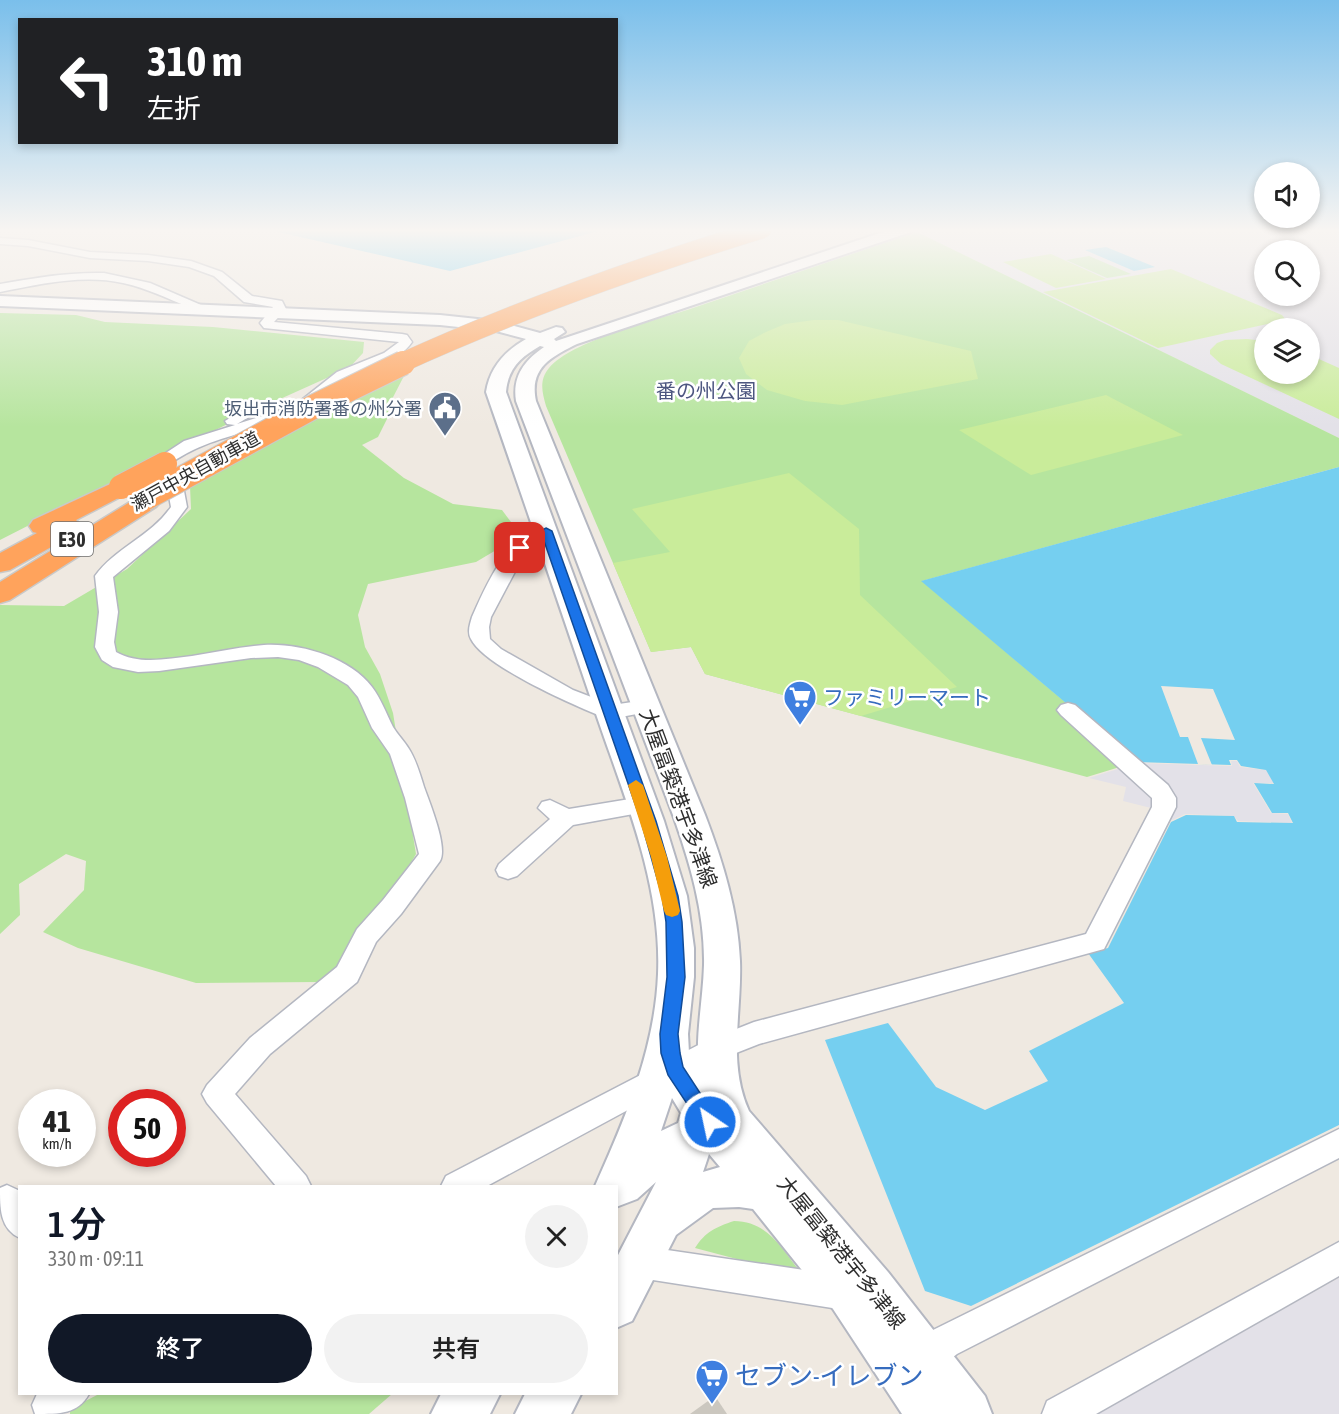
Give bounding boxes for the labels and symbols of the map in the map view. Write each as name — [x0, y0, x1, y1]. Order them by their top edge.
district label: 番の州公園 — [656, 379, 756, 402]
public building icon: 坂出市消防署番の州分署 — [427, 390, 463, 437]
place label: 坂出市消防署番の州分署 — [224, 398, 422, 419]
street label: 瀬戸中央自動車道 — [127, 427, 263, 515]
road number: E30 — [51, 522, 93, 556]
pin — [494, 522, 545, 573]
supermarket icon: ファミリーマート — [782, 679, 818, 726]
place label: ファミリーマート — [823, 685, 991, 709]
street label: 大屋冨築港宇多津線 — [635, 705, 723, 891]
speed limit sign: 50 — [108, 1089, 186, 1167]
position arrow — [678, 1090, 742, 1154]
street label: 大屋冨築港宇多津線 — [773, 1171, 911, 1333]
supermarket icon: セブン-イレブン — [694, 1358, 730, 1405]
place label: セブン-イレブン — [735, 1361, 924, 1391]

